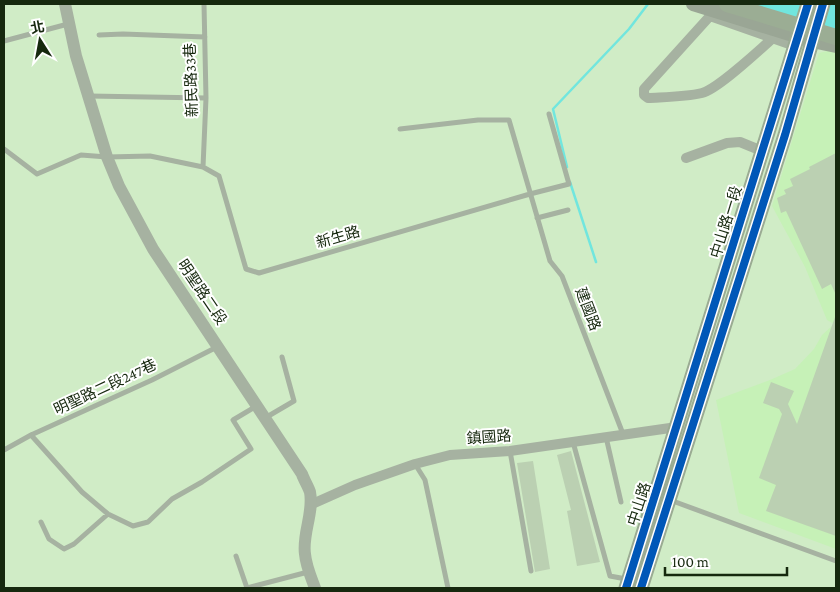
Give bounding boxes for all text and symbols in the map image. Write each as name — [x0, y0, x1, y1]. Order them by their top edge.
north arrow — [15, 15, 65, 65]
text: 北 — [29, 18, 46, 36]
street label: 新民路33巷 — [182, 43, 200, 117]
street label: 中山路一段 — [707, 184, 745, 260]
street label: 新生路 — [314, 223, 362, 251]
street label: 明聖路二段 — [174, 256, 230, 328]
street label: 建國路 — [572, 285, 604, 333]
street label: 明聖路二段247巷 — [51, 356, 159, 418]
street label: 鎮國路 — [466, 426, 512, 447]
street label: 中山路 — [624, 480, 654, 528]
scale bar — [665, 544, 788, 576]
text: 100 m — [672, 554, 709, 570]

